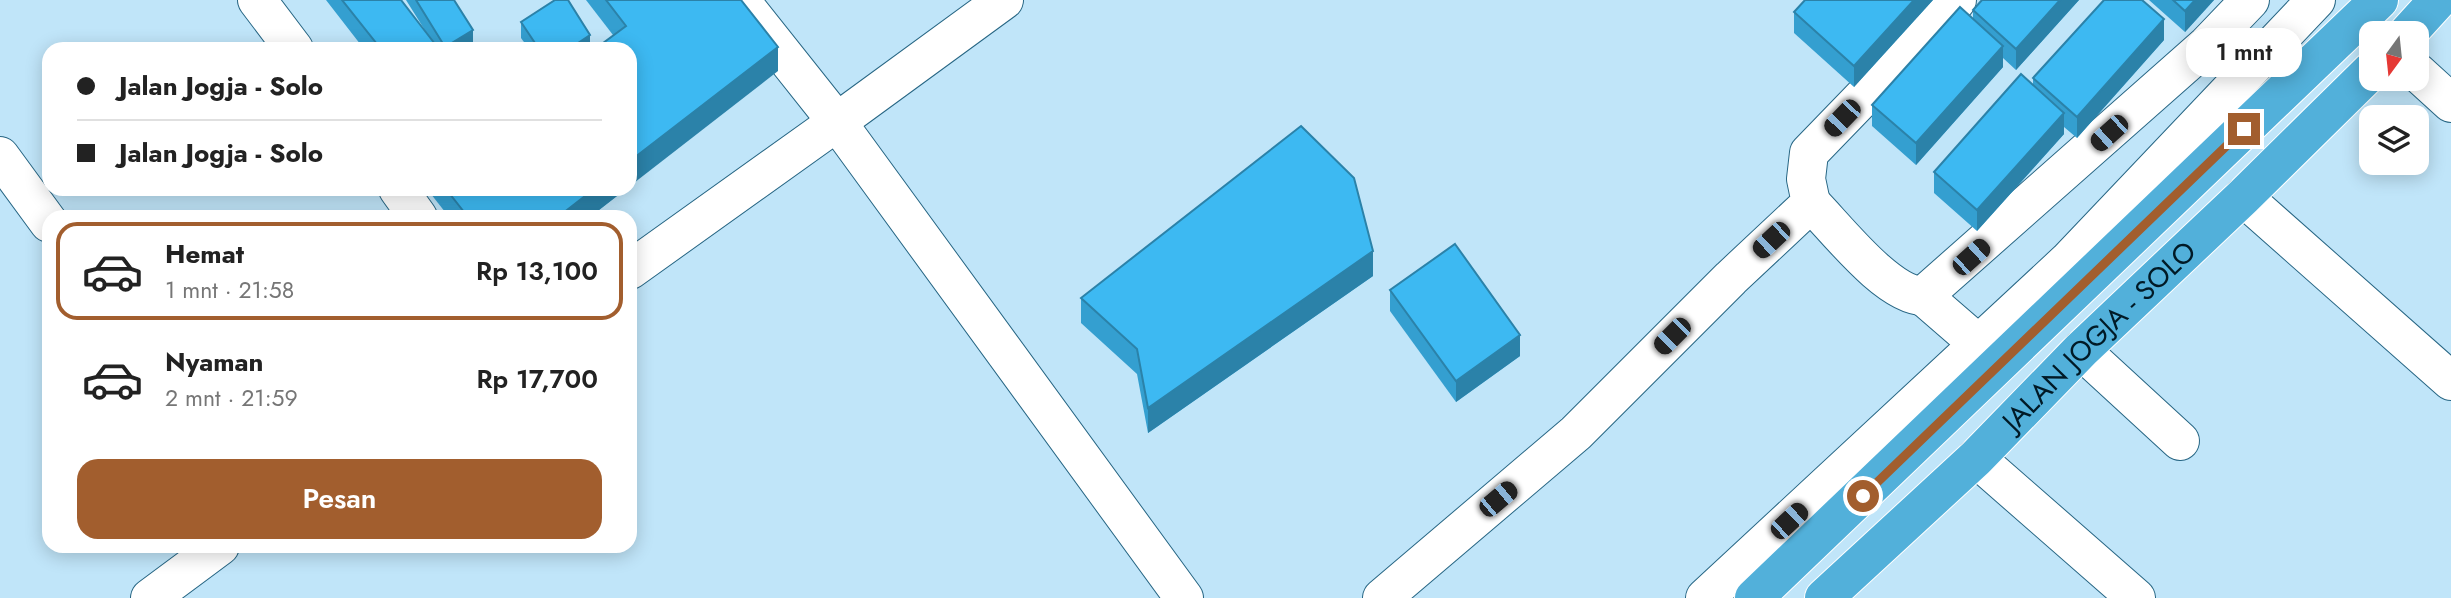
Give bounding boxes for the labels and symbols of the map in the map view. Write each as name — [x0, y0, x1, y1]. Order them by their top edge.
north arrow — [2359, 21, 2429, 91]
callout: 1 mnt — [2186, 27, 2302, 76]
car — [1820, 96, 1865, 140]
car — [2087, 111, 2132, 155]
route end — [2228, 113, 2260, 145]
car — [1749, 218, 1794, 262]
street label: JALAN JOGJA - SOLO — [1990, 231, 2205, 443]
car — [1949, 235, 1994, 279]
car — [1650, 314, 1695, 358]
car — [1476, 477, 1521, 521]
route start — [1847, 480, 1879, 512]
car — [1767, 499, 1812, 543]

